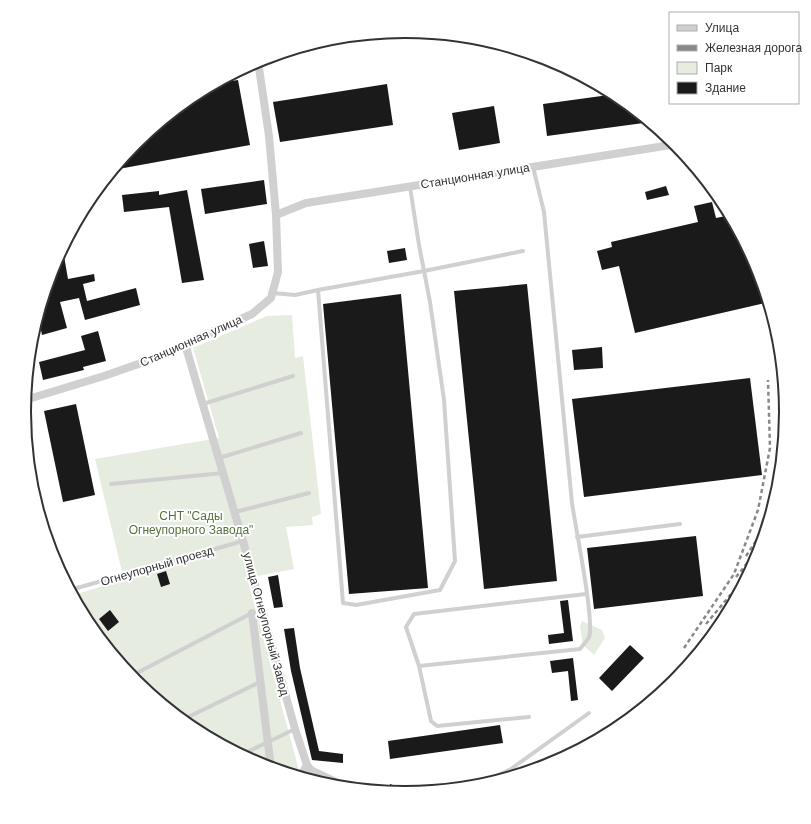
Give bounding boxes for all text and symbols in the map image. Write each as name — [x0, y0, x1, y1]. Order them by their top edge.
legend — [669, 12, 799, 104]
text: Улица — [705, 21, 739, 35]
text: Железная дорога — [705, 41, 802, 55]
text: Парк — [705, 61, 733, 75]
text: Здание — [705, 81, 746, 95]
street label: Станционная улица — [419, 160, 531, 192]
street label: Станционная улица — [138, 312, 245, 370]
park label: СНТ "Сады Огнеупорного Завода" — [129, 509, 253, 537]
street label: Огнеупорный проезд — [99, 543, 215, 589]
street label: улица Огнеупорный Завод — [240, 551, 292, 697]

